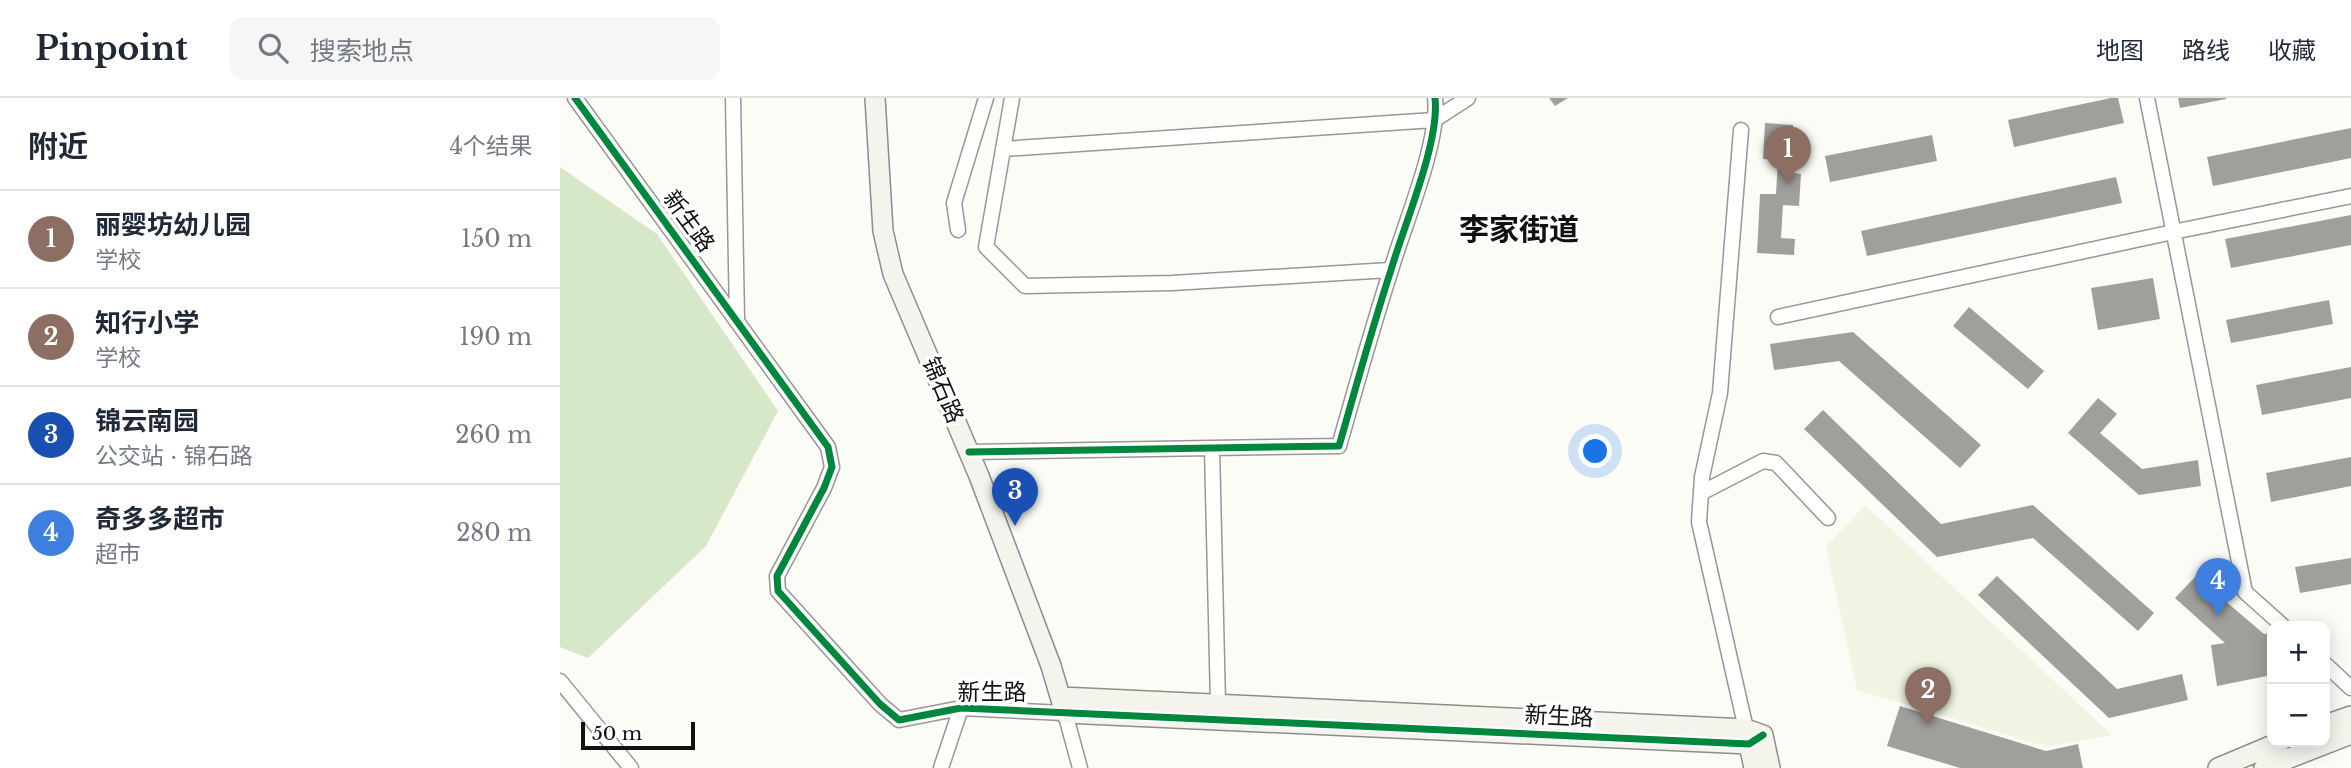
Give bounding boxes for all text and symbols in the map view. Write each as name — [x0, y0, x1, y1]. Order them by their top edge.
search box — [230, 17, 720, 80]
text: Pinpoint — [35, 28, 188, 69]
icon: search — [254, 29, 292, 67]
text: 搜索地点 — [310, 35, 414, 67]
text: 地图 — [2096, 36, 2144, 65]
text: 路线 — [2182, 36, 2230, 65]
text: 收藏 — [2268, 36, 2316, 65]
pin: 1 — [1765, 126, 1811, 184]
text: 附近 — [28, 128, 88, 165]
text: 4个结果 — [450, 132, 532, 160]
street label: 新生路 — [657, 185, 721, 257]
text: 丽婴坊幼儿园 — [95, 209, 251, 241]
district label: 李家街道 — [1459, 211, 1579, 248]
text: 1 — [46, 225, 56, 253]
text: 150 m — [461, 225, 532, 253]
text: 学校 — [95, 246, 141, 274]
text: 知行小学 — [95, 307, 199, 339]
text: 2 — [44, 323, 58, 351]
text: 190 m — [459, 323, 532, 351]
text: 学校 — [95, 344, 141, 372]
street label: 锦石路 — [917, 353, 969, 427]
text: 锦云南园 — [95, 405, 199, 437]
text: 3 — [44, 421, 58, 449]
text: 260 m — [455, 421, 532, 449]
your location — [1578, 434, 1612, 468]
text: 公交站 · 锦石路 — [95, 442, 253, 470]
pin: 3 — [992, 468, 1038, 526]
text: 奇多多超市 — [95, 503, 225, 535]
text: 4 — [43, 519, 59, 547]
text: 280 m — [456, 519, 532, 547]
text: 超市 — [95, 540, 141, 568]
pin: 4 — [2195, 558, 2241, 616]
map controls — [2267, 621, 2330, 747]
button: + — [2267, 621, 2330, 684]
pin: 2 — [1905, 667, 1951, 725]
street label: 新生路 — [958, 678, 1027, 706]
button: − — [2267, 684, 2330, 747]
street label: 新生路 — [1524, 700, 1594, 732]
scale bar — [581, 719, 695, 751]
text: 50 m — [592, 722, 642, 745]

